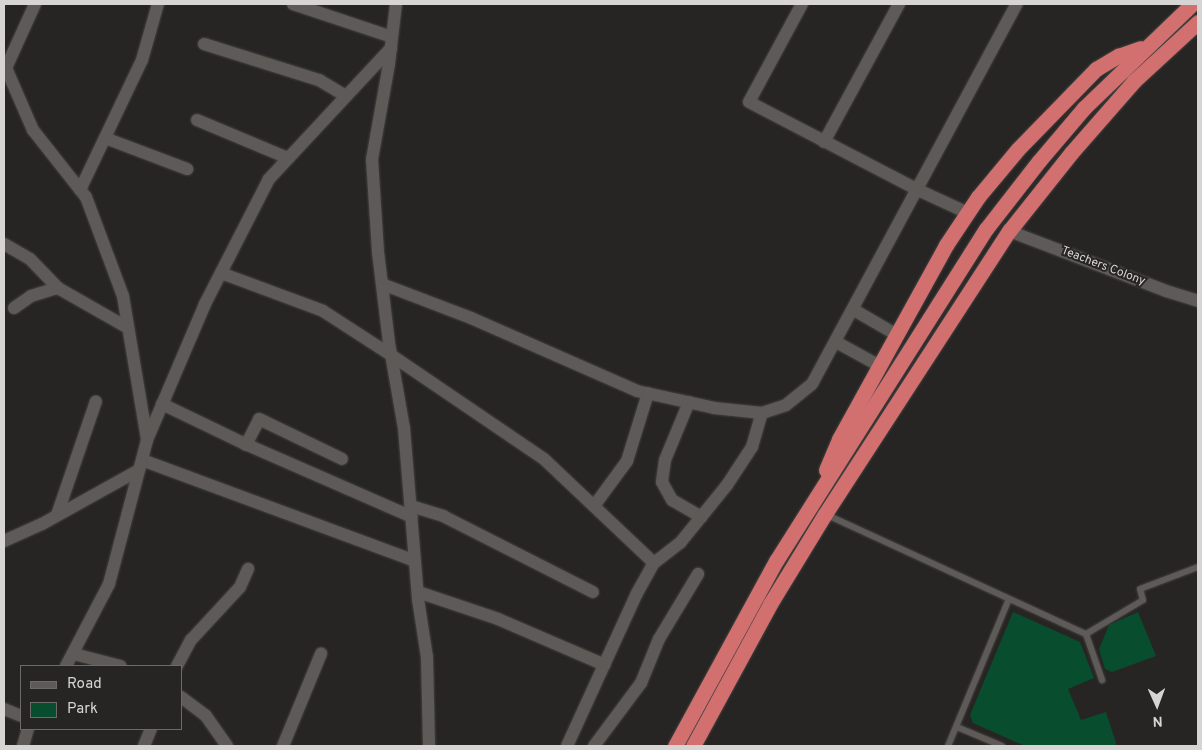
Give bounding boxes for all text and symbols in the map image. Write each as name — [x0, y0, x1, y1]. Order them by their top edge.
street label: Teachers Colony — [1059, 244, 1147, 290]
legend — [20, 665, 182, 730]
text: Road — [67, 675, 102, 694]
north arrow — [1132, 680, 1182, 730]
text: Park — [67, 700, 98, 719]
text: N — [1152, 712, 1163, 729]

